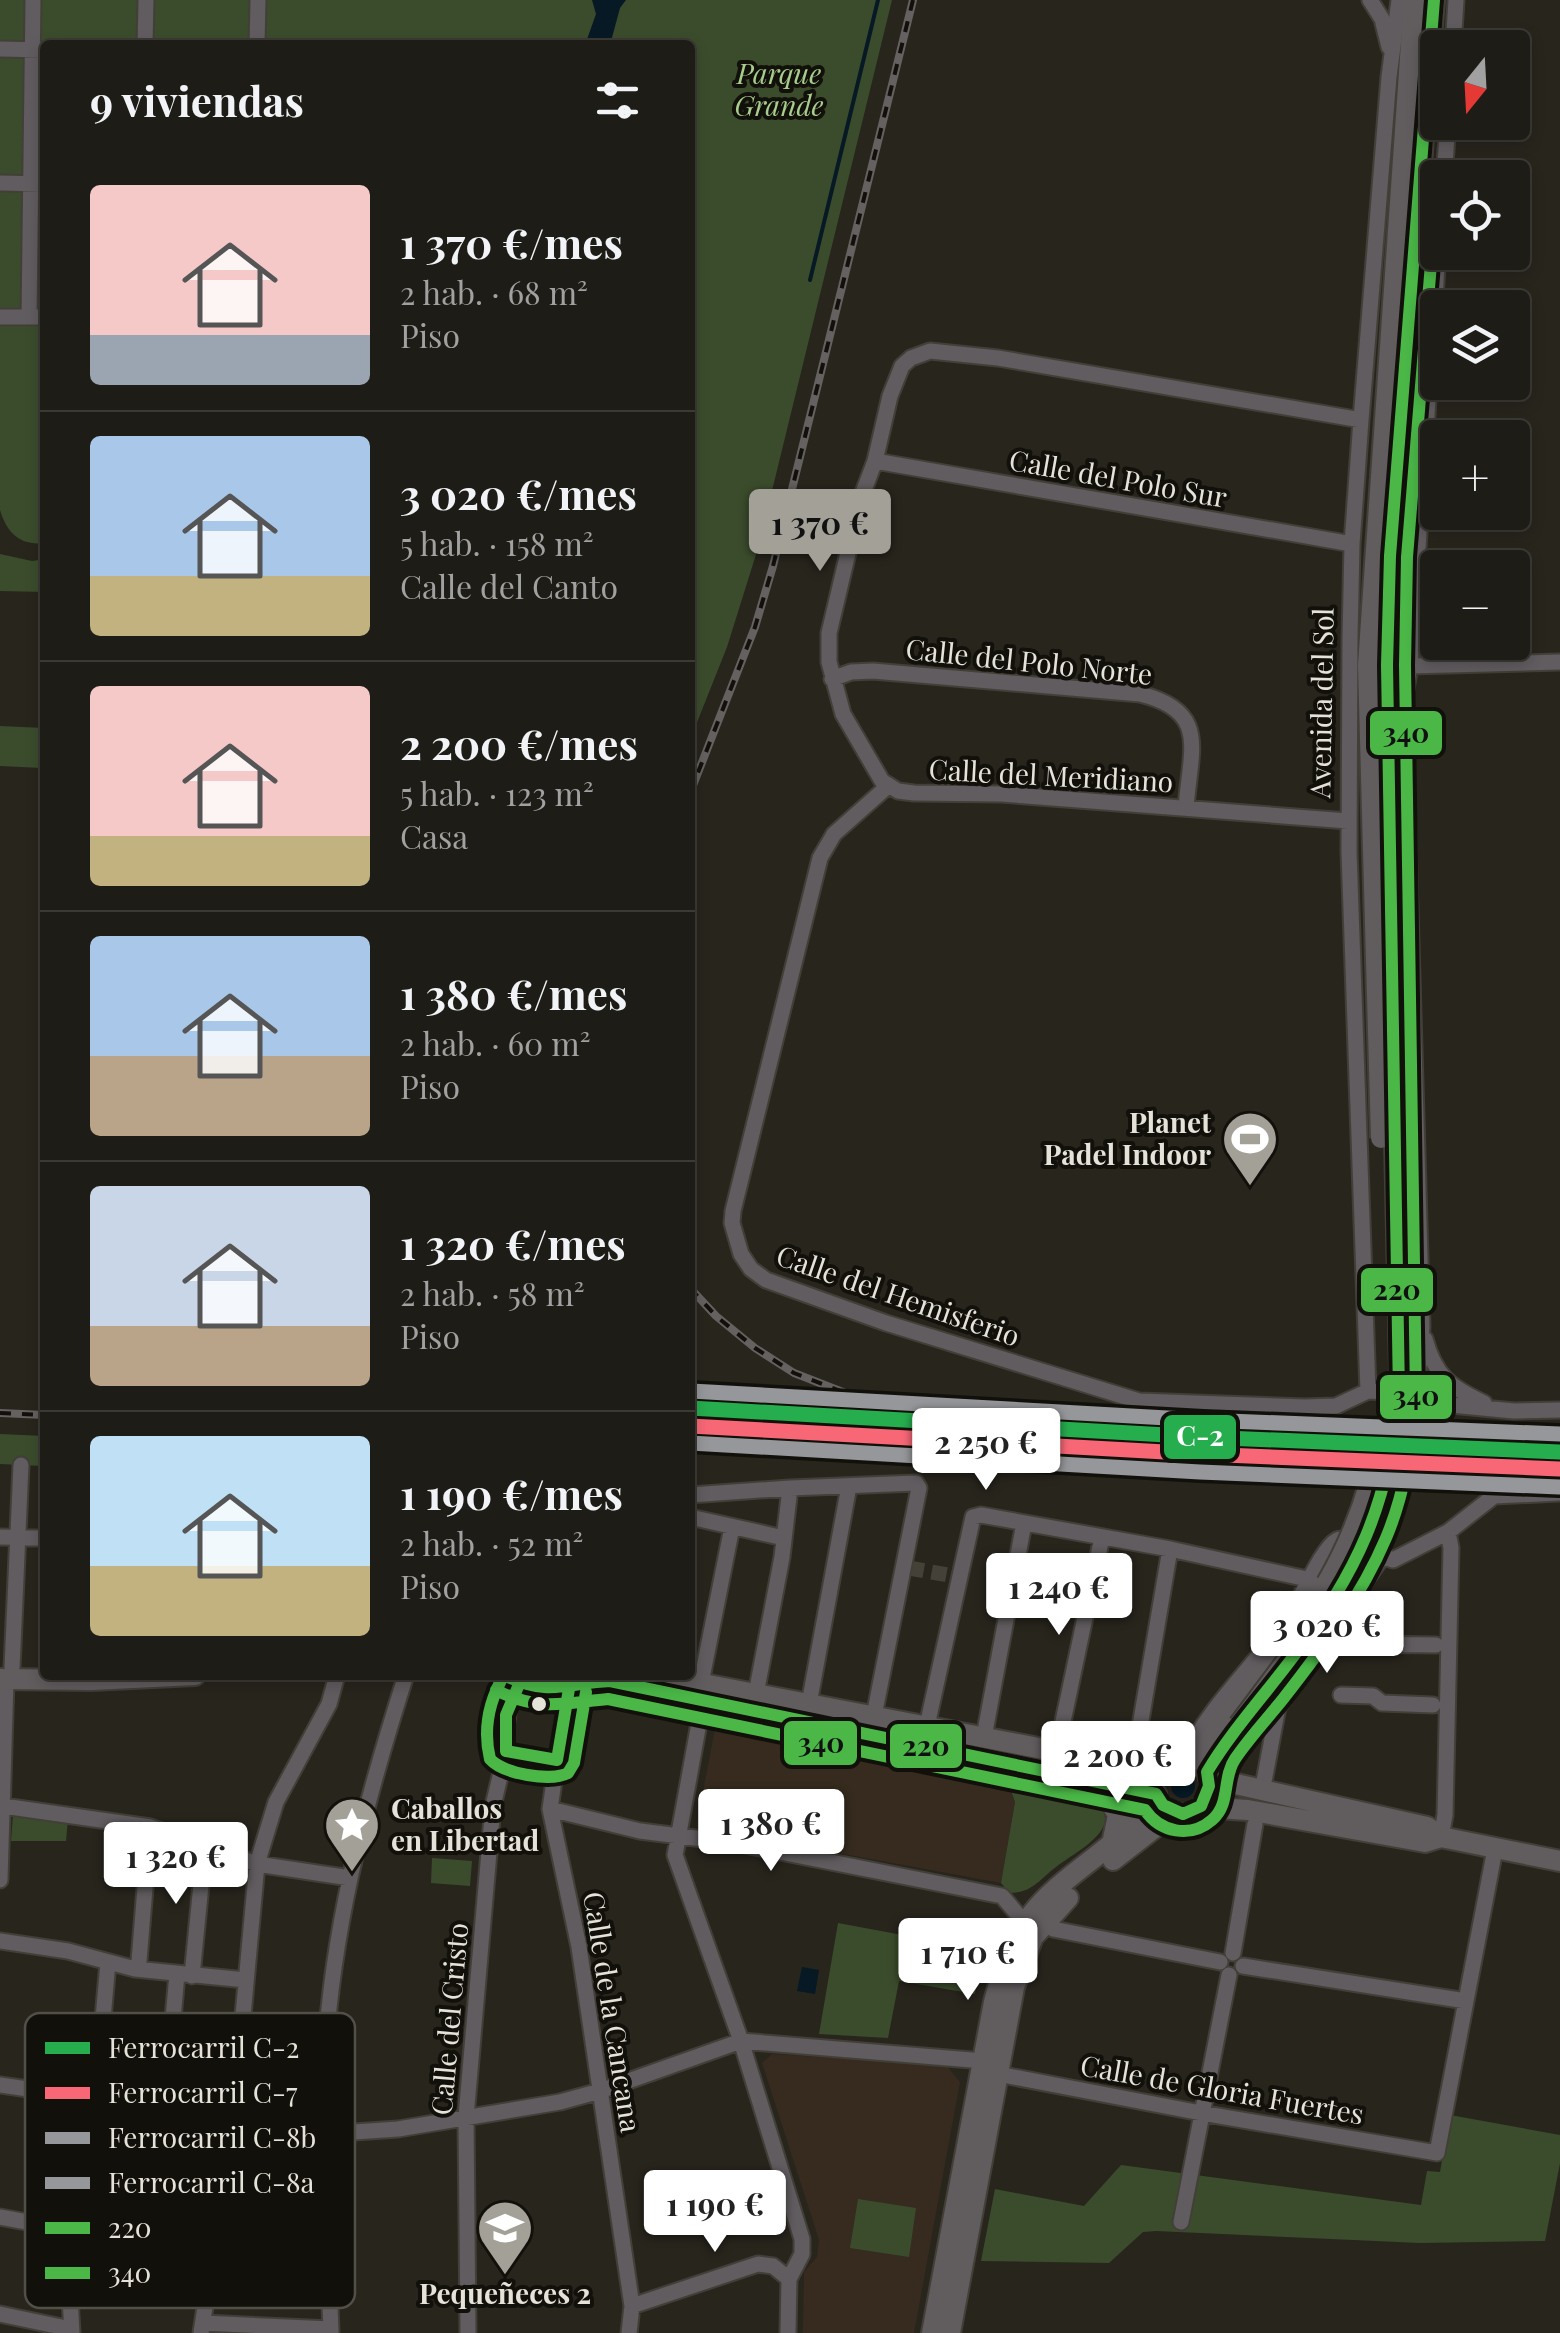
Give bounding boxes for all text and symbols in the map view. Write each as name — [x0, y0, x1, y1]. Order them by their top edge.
north arrow — [1420, 30, 1530, 140]
map controls — [1420, 30, 1530, 660]
park label: Parque Grande — [734, 54, 824, 123]
text: 9 viviendas — [90, 72, 304, 128]
icon: filters — [590, 73, 645, 128]
button: locate — [1420, 160, 1530, 270]
text: 1 370 €/mes — [400, 214, 623, 270]
icon: home — [170, 225, 290, 345]
text: 2 hab. · 68 m² — [400, 270, 588, 313]
button: layers — [1420, 290, 1530, 400]
text: Piso — [400, 313, 460, 356]
button: + — [1420, 420, 1530, 530]
street label: Calle del Polo Sur — [1006, 440, 1231, 515]
text: 3 020 €/mes — [400, 465, 637, 521]
icon: home — [170, 476, 290, 596]
pin: 1 370 € — [728, 489, 912, 574]
text: 1 370 € — [771, 500, 869, 543]
text: 5 hab. · 158 m² — [400, 521, 594, 564]
button: − — [1420, 550, 1530, 660]
text: Calle del Canto — [400, 564, 618, 607]
street label: Avenida del Sol — [1300, 607, 1341, 800]
street label: Calle del Polo Norte — [904, 629, 1154, 692]
line badge: 340 — [1368, 709, 1444, 757]
text: 340 — [1383, 713, 1429, 750]
text: 2 200 €/mes — [400, 715, 638, 771]
icon: home — [170, 726, 290, 846]
street label: Calle del Meridiano — [928, 750, 1174, 799]
text: 5 hab. · 123 m² — [400, 771, 594, 814]
text: Casa — [400, 814, 468, 857]
text: 1 380 €/mes — [400, 965, 627, 1021]
icon: home — [170, 976, 290, 1096]
text: 2 hab. · 60 m² — [400, 1021, 591, 1064]
text: Piso — [400, 1064, 460, 1107]
place label: Planet Padel Indoor — [1044, 1103, 1211, 1172]
sports icon: Planet Padel Indoor — [1220, 1109, 1280, 1188]
text: 1 320 €/mes — [400, 1215, 626, 1271]
icon: home — [170, 1226, 290, 1346]
street label: Calle del Hemisferio — [772, 1236, 1025, 1354]
line badge: 220 — [1359, 1266, 1435, 1314]
text: 220 — [1373, 1270, 1421, 1307]
text: 2 hab. · 58 m² — [400, 1271, 585, 1314]
text: Piso — [400, 1314, 460, 1357]
line badge: 340 — [1378, 1373, 1454, 1421]
text: 340 — [1393, 1376, 1439, 1413]
pin: 2 250 € — [894, 1408, 1078, 1493]
line badge: C-2 — [1162, 1413, 1238, 1461]
text: C-2 — [1176, 1416, 1224, 1453]
text: 2 250 € — [934, 1419, 1038, 1462]
text: 1 190 €/mes — [400, 1465, 623, 1521]
icon: home — [170, 1476, 290, 1596]
text: 2 hab. · 52 m² — [400, 1521, 583, 1564]
pin: 1 240 € — [967, 1553, 1151, 1638]
text: Piso — [400, 1564, 460, 1607]
text: 1 240 € — [1008, 1564, 1110, 1607]
pin: 3 020 € — [1235, 1591, 1419, 1676]
text: 3 020 € — [1273, 1602, 1381, 1645]
unlabelled marker — [529, 1694, 549, 1714]
line badge: 340 — [782, 1719, 859, 1767]
pin: 2 200 € — [1026, 1721, 1210, 1806]
line badge: 220 — [888, 1722, 964, 1770]
text: 340 — [798, 1723, 844, 1760]
text: 220 — [902, 1726, 950, 1763]
text: 2 200 € — [1063, 1732, 1173, 1775]
place label: Caballos en Libertad — [391, 1789, 539, 1858]
pin: 1 380 € — [679, 1789, 863, 1874]
place icon: Caballos en Libertad — [322, 1795, 382, 1874]
text: 1 380 € — [720, 1800, 822, 1843]
pin: 1 320 € — [84, 1822, 268, 1907]
text: 1 320 € — [126, 1833, 226, 1876]
street label: Calle de la Cancana — [576, 1889, 651, 2135]
pin: 1 710 € — [876, 1918, 1060, 2003]
street label: Calle del Cristo — [422, 1921, 475, 2117]
text: 1 710 € — [920, 1929, 1016, 1972]
legend — [25, 2013, 355, 2308]
text: Ferrocarril C-2 — [108, 2028, 299, 2065]
street label: Calle de Gloria Fuertes — [1078, 2045, 1367, 2132]
text: Ferrocarril C-7 — [108, 2073, 298, 2110]
text: Ferrocarril C-8b — [108, 2118, 316, 2155]
text: Ferrocarril C-8a — [108, 2163, 315, 2200]
pin: 1 190 € — [623, 2170, 807, 2255]
text: 1 190 € — [666, 2181, 764, 2224]
school or university icon: Pequeñeces 2 — [475, 2198, 535, 2277]
text: 220 — [108, 2208, 152, 2245]
text: 340 — [108, 2253, 151, 2290]
place label: Pequeñeces 2 — [419, 2274, 591, 2311]

